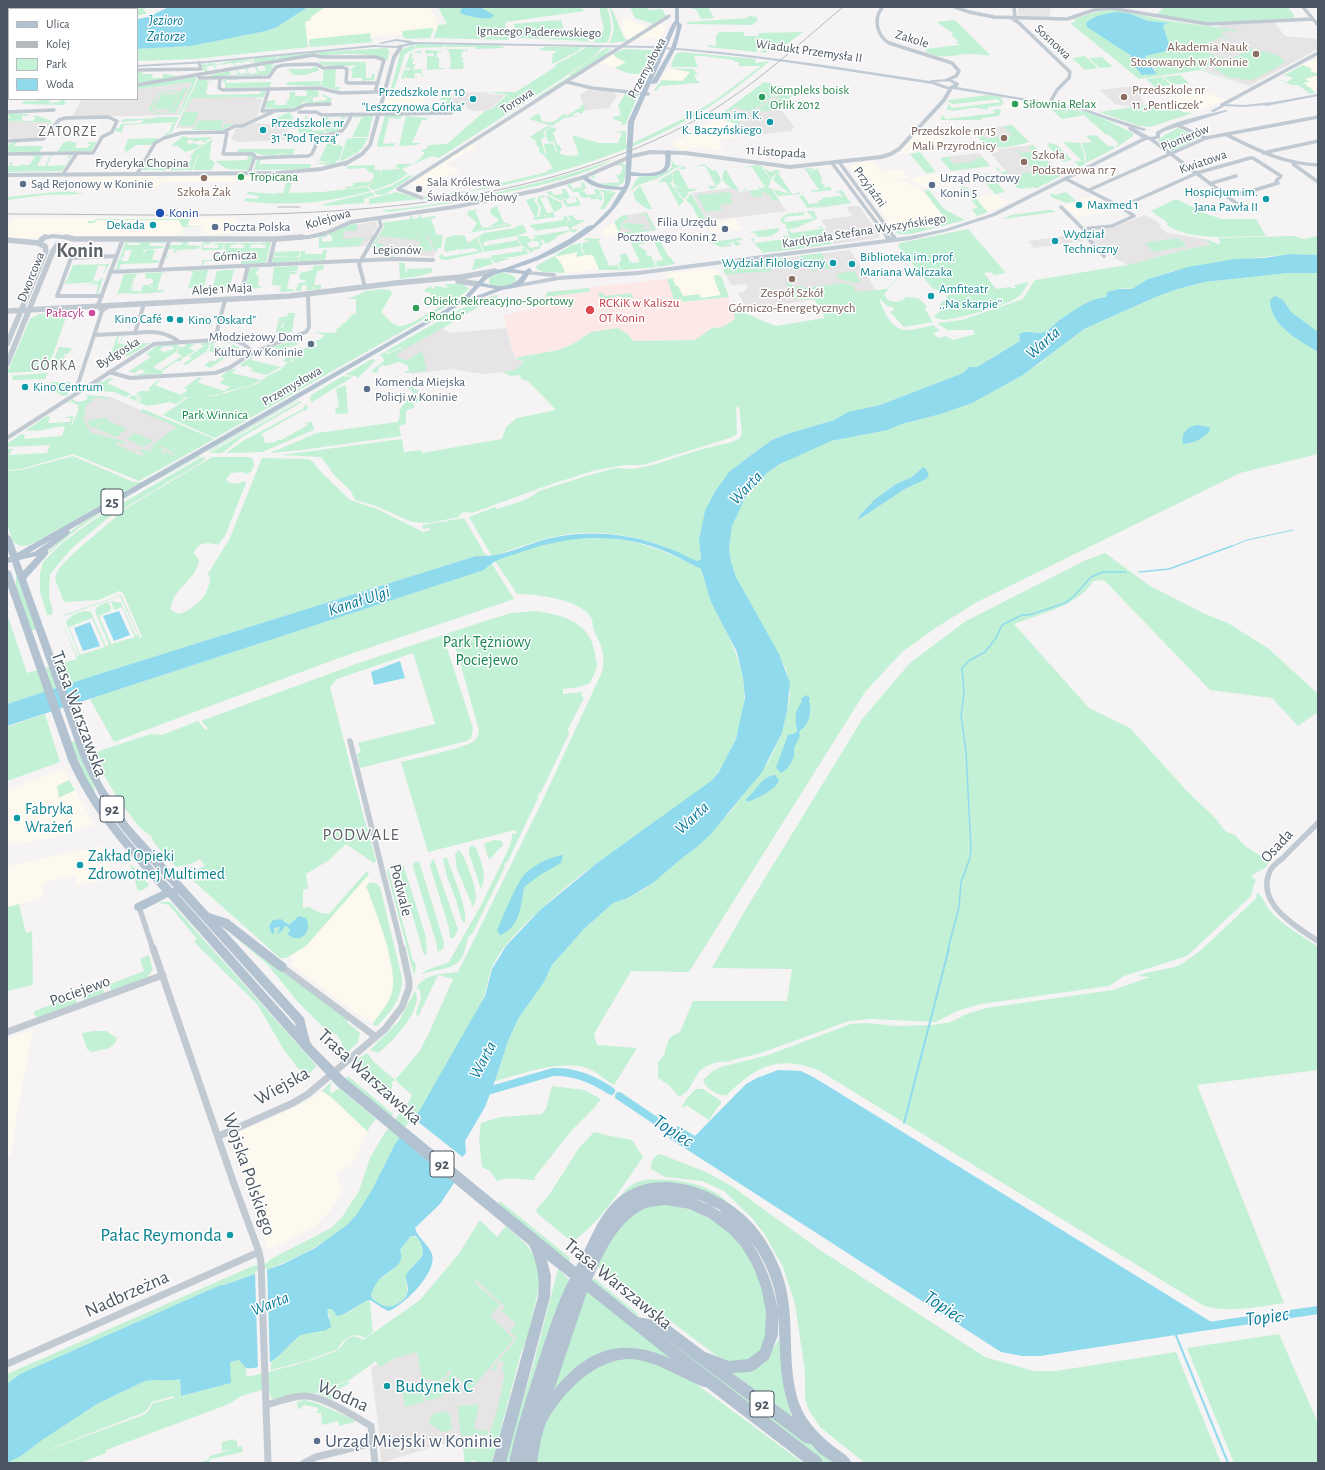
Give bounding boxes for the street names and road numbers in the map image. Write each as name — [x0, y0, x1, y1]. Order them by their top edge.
street label: Sosnowa — [1031, 21, 1075, 63]
street label: Ignacego Paderewskiego — [477, 23, 601, 41]
street label: Zakole — [893, 27, 931, 51]
street label: Przemysłowa — [624, 35, 670, 101]
street label: Wiadukt Przemysła II — [755, 36, 863, 66]
street label: Torowa — [497, 84, 537, 118]
street label: Pionierów — [1158, 121, 1212, 155]
street label: 11 Listopada — [745, 142, 807, 162]
street label: Kwiatowa — [1177, 147, 1229, 177]
street label: Fryderyka Chopina — [95, 155, 189, 171]
street label: Przyjaźni — [850, 164, 890, 210]
street label: Kolejowa — [303, 205, 353, 233]
street label: Kardynała Stefana Wyszyńskiego — [781, 210, 947, 252]
street label: Legionów — [373, 242, 421, 258]
street label: Górnicza — [213, 247, 257, 265]
street label: Dworcowa — [14, 249, 48, 305]
street label: Aleje 1 Maja — [191, 280, 253, 298]
street label: Bydgoska — [93, 334, 143, 372]
street label: Przemysłowa — [259, 363, 325, 409]
road number: 25 — [101, 489, 123, 515]
street label: Trasa Warszawska — [46, 648, 112, 780]
road number: 92 — [100, 796, 124, 822]
street label: Osada — [1257, 825, 1297, 867]
street label: Podwale — [385, 862, 417, 918]
street label: Pociejewo — [47, 971, 113, 1011]
street label: Trasa Warszawska — [313, 1024, 427, 1130]
street label: Wiejska — [250, 1062, 314, 1110]
street label: Wojska Polskiego — [217, 1110, 281, 1238]
road number: 92 — [430, 1151, 454, 1177]
street label: Trasa Warszawska — [559, 1233, 677, 1335]
street label: Nadbrzeżna — [81, 1265, 173, 1323]
street label: Wodna — [314, 1375, 372, 1417]
road number: 92 — [750, 1391, 774, 1417]

